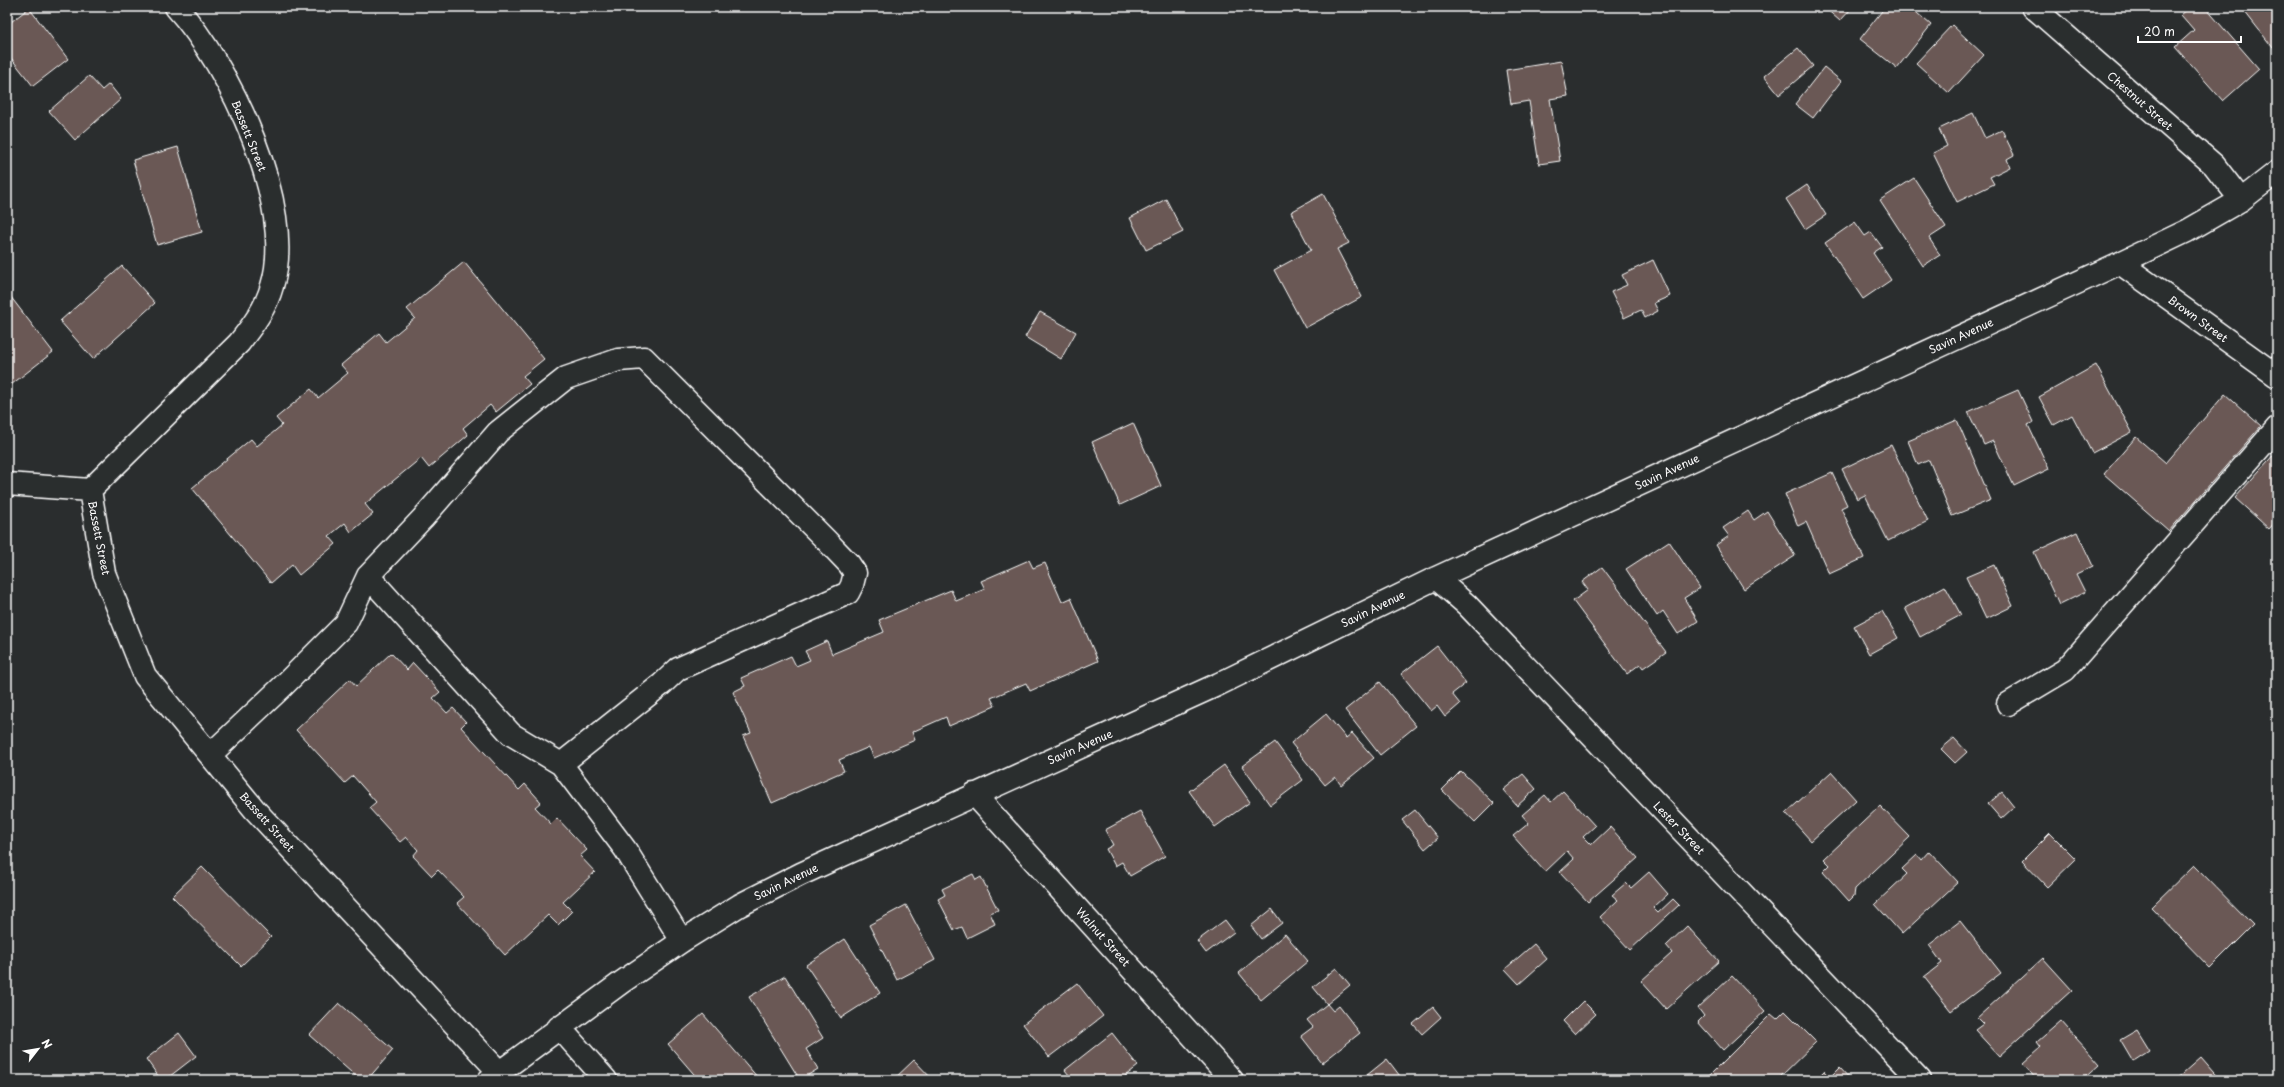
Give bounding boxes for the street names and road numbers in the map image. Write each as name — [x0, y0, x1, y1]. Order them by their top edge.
street label: Chestnut Street — [2104, 67, 2177, 134]
street label: Bassett Street — [227, 98, 272, 174]
street label: Brown Street — [2165, 291, 2232, 347]
street label: Savin Avenue — [1926, 313, 1996, 358]
street label: Savin Avenue — [1632, 449, 1702, 494]
street label: Bassett Street — [84, 499, 115, 577]
street label: Savin Avenue — [1338, 586, 1408, 631]
street label: Savin Avenue — [1045, 725, 1115, 768]
street label: Bassett Street — [236, 788, 299, 856]
street label: Lester Street — [1650, 797, 1709, 858]
street label: Savin Avenue — [751, 859, 821, 904]
street label: Walnut Street — [1072, 903, 1135, 970]

